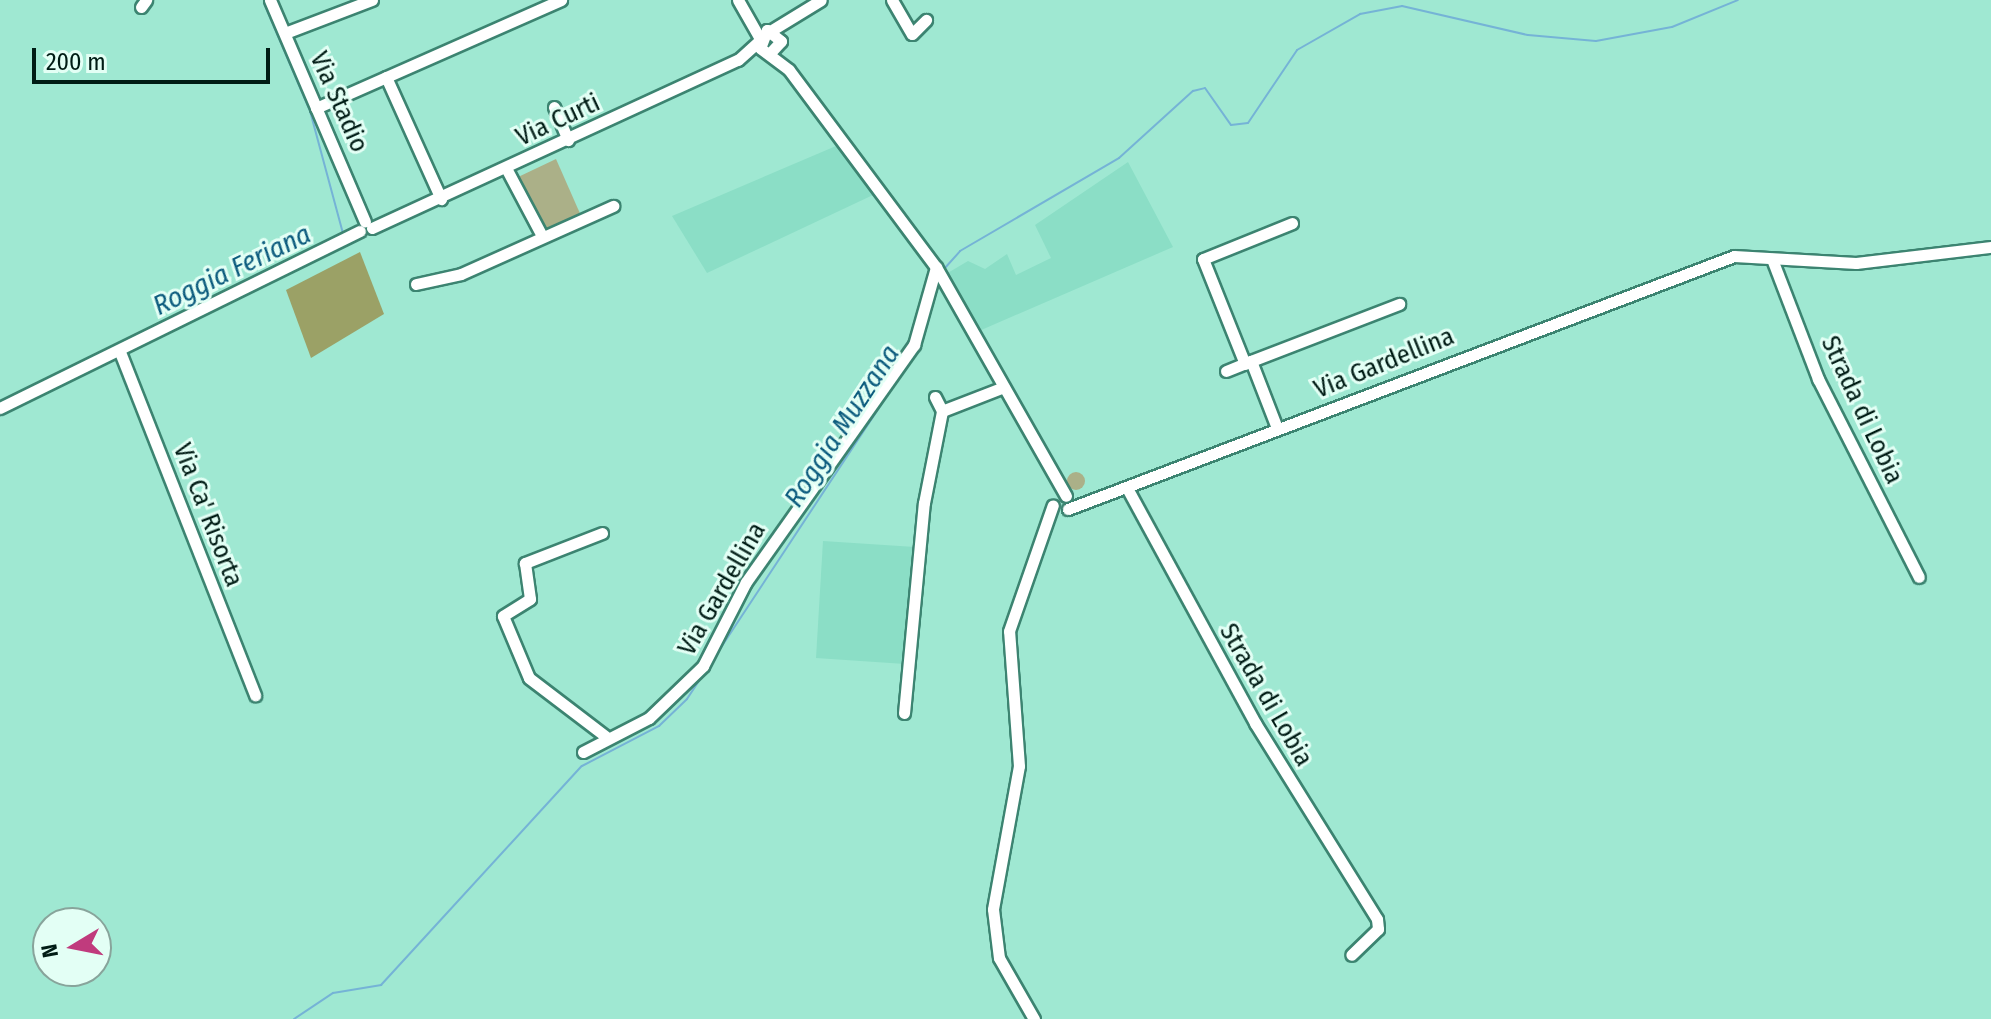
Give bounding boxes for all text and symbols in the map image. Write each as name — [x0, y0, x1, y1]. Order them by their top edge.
scale bar — [36, 32, 274, 82]
street label: Via Stadio — [303, 47, 375, 157]
text: 200 m — [46, 48, 106, 76]
street label: Via Curti — [511, 87, 605, 153]
water label: Roggia Feriana — [148, 217, 316, 323]
street label: Via Gardellina — [1309, 321, 1459, 405]
street label: Strada di Lobia — [1814, 331, 1910, 489]
water label: Roggia Muzzana — [777, 339, 907, 513]
street label: Via Ca' Risorta — [166, 439, 250, 591]
street label: Via Gardellina — [671, 517, 773, 661]
street label: Strada di Lobia — [1213, 618, 1319, 772]
north arrow — [32, 907, 112, 987]
text: N — [35, 942, 64, 960]

